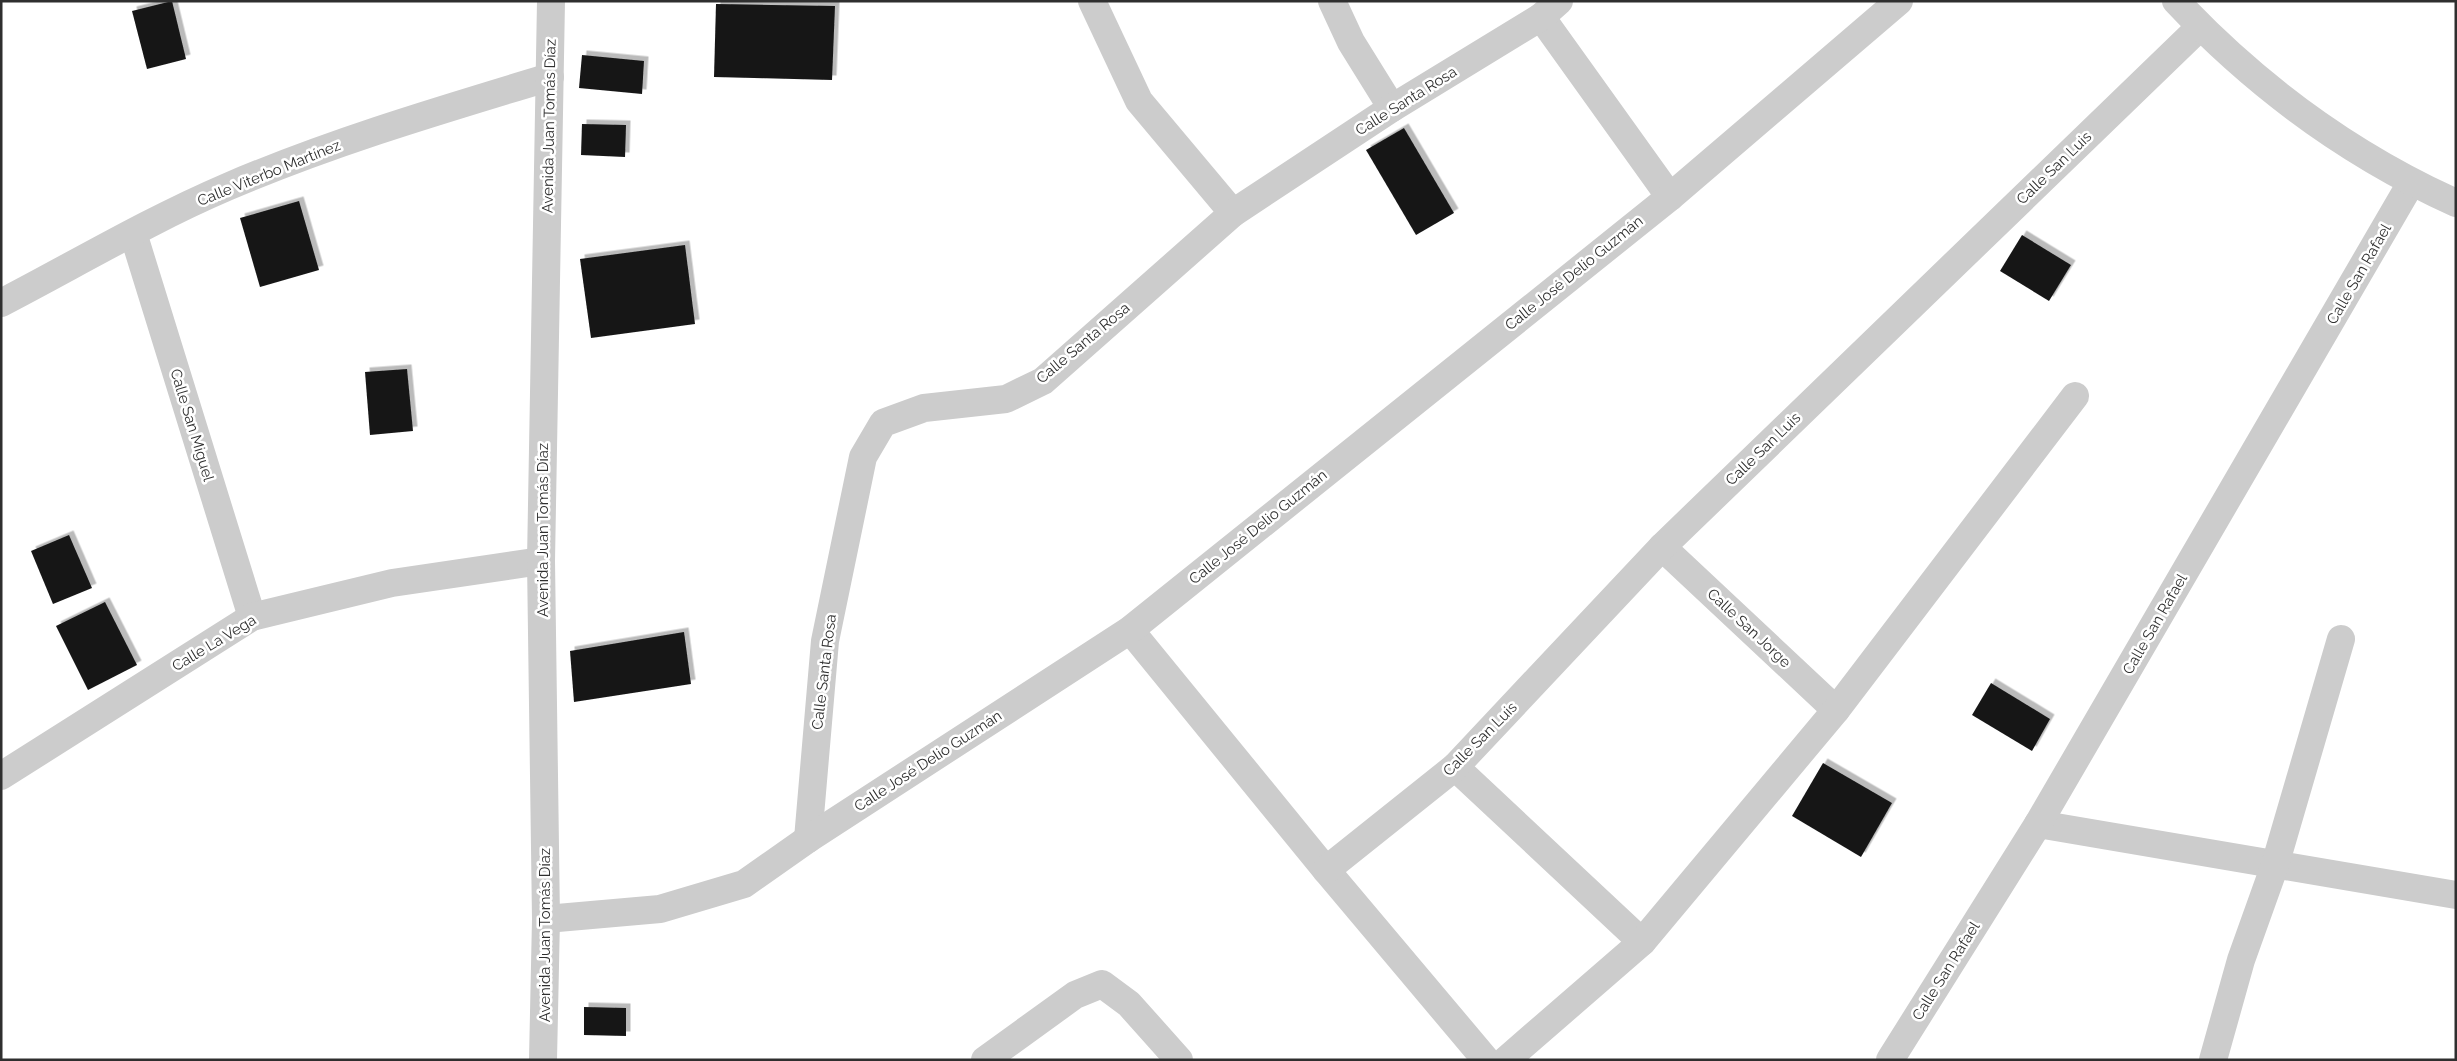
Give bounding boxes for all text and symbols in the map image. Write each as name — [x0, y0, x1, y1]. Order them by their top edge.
street label: Avenida Juan Tomás Díaz — [538, 39, 560, 213]
street label: Calle Santa Rosa — [1352, 63, 1460, 139]
street label: Calle San Luis — [2013, 128, 2095, 208]
street label: Calle Viterbo Martínez — [195, 136, 343, 210]
street label: Calle José Delio Guzmán — [1501, 212, 1647, 334]
street label: Calle San Rafael — [2323, 220, 2395, 327]
street label: Calle Santa Rosa — [1033, 299, 1133, 387]
street label: Calle San Miguel — [166, 367, 218, 484]
street label: Calle San Luis — [1722, 409, 1804, 489]
street label: Avenida Juan Tomás Díaz — [534, 443, 552, 617]
street label: Calle José Delio Guzmán — [1185, 466, 1331, 588]
street label: Calle San Rafael — [2119, 570, 2191, 677]
street label: Calle San Jorge — [1703, 585, 1795, 671]
street label: Calle La Vega — [169, 611, 259, 675]
street label: Calle Santa Rosa — [808, 613, 840, 731]
street label: Calle San Luis — [1439, 698, 1521, 780]
street label: Calle José Delio Guzmán — [851, 707, 1005, 815]
street label: Avenida Juan Tomás Díaz — [536, 848, 554, 1022]
street label: Calle San Rafael — [1908, 918, 1984, 1024]

